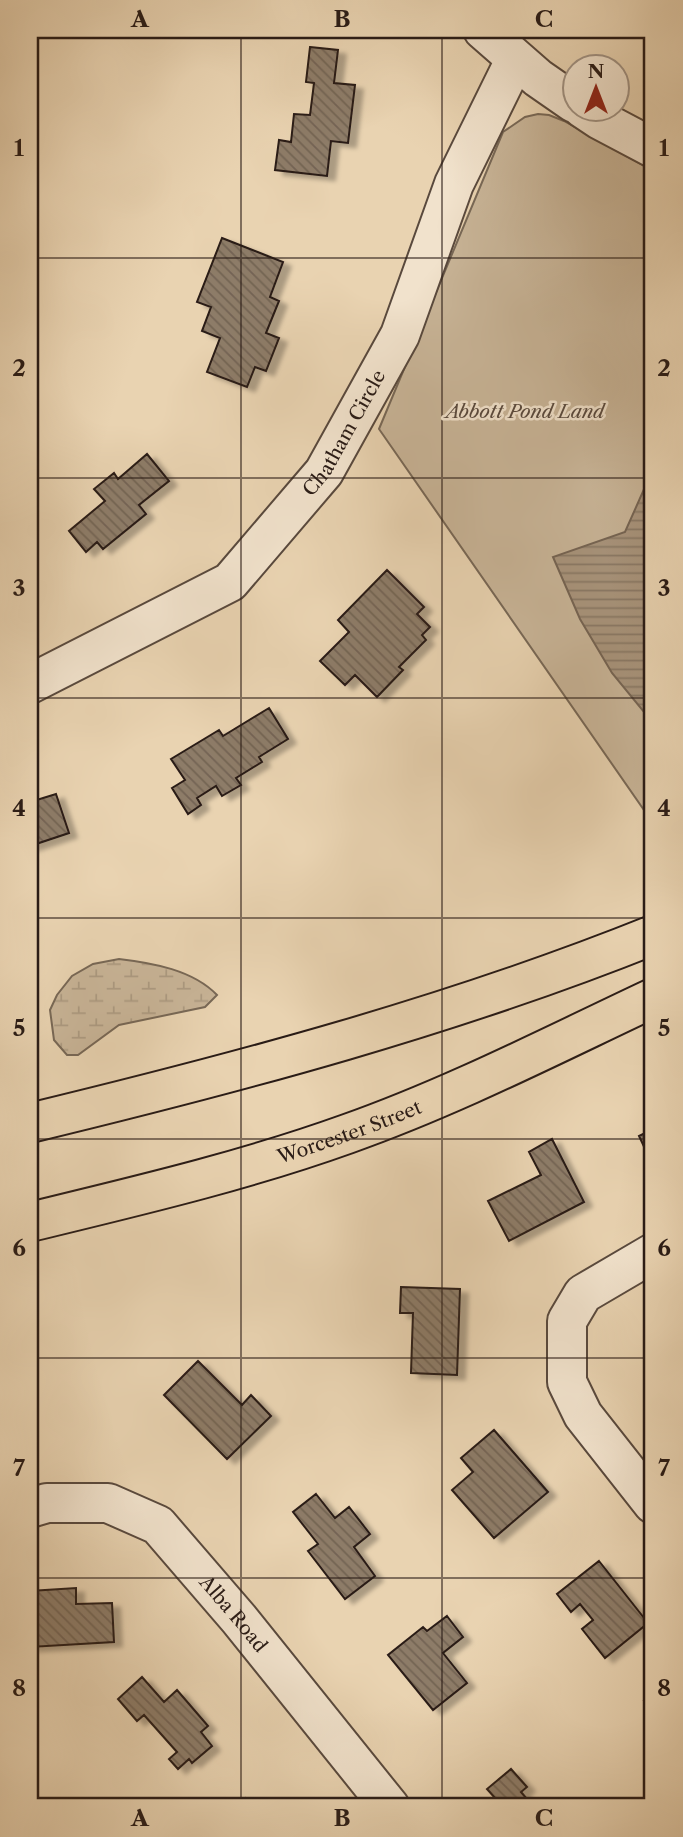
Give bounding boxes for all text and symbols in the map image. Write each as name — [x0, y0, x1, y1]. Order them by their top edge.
text: A — [130, 5, 150, 33]
text: B — [333, 5, 351, 33]
text: C — [535, 5, 553, 33]
north arrow — [560, 52, 630, 122]
text: N — [588, 60, 604, 83]
text: 1 — [14, 134, 25, 162]
text: 1 — [659, 134, 670, 162]
text: 2 — [12, 354, 26, 382]
text: 2 — [657, 354, 671, 382]
street label: Chatham Circle — [297, 366, 390, 500]
park label: Abbott Pond Land — [443, 400, 606, 423]
text: 3 — [13, 574, 26, 602]
text: 3 — [658, 574, 671, 602]
text: 4 — [12, 794, 26, 822]
text: 4 — [657, 794, 671, 822]
text: 5 — [13, 1014, 25, 1042]
text: 5 — [658, 1014, 670, 1042]
street label: Worcester Street — [273, 1095, 425, 1168]
text: 6 — [12, 1234, 26, 1262]
text: 6 — [657, 1234, 671, 1262]
text: 7 — [13, 1454, 25, 1482]
text: 7 — [658, 1454, 670, 1482]
street label: Alba Road — [194, 1570, 273, 1657]
text: 8 — [12, 1674, 26, 1702]
text: 8 — [657, 1674, 671, 1702]
text: A — [130, 1804, 150, 1832]
text: B — [333, 1804, 351, 1832]
text: C — [535, 1804, 553, 1832]

